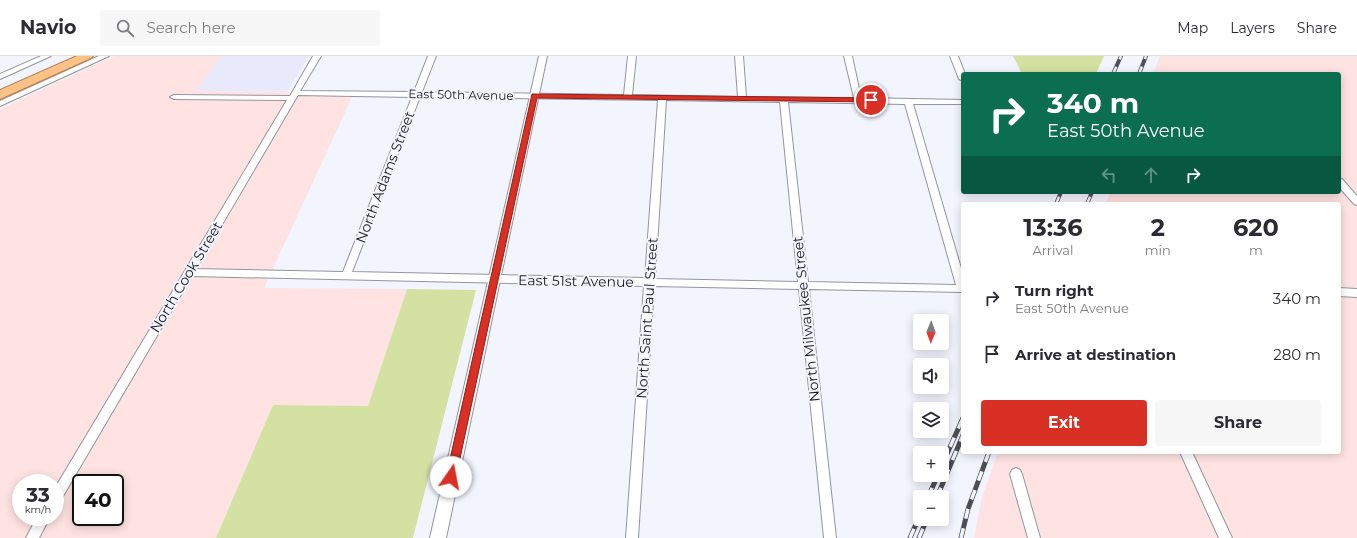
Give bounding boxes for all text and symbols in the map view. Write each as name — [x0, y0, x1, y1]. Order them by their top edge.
search box — [100, 10, 380, 46]
text: Navio — [20, 16, 76, 39]
icon: search — [114, 17, 136, 39]
text: Search here — [146, 18, 236, 37]
text: Map — [1177, 19, 1208, 37]
text: Layers — [1230, 19, 1275, 37]
text: Share — [1297, 19, 1337, 37]
pin — [854, 83, 888, 117]
street label: East 50th Avenue — [408, 86, 514, 103]
text: 340 m — [1047, 86, 1139, 120]
icon: right — [981, 88, 1033, 140]
icon: arrive — [860, 89, 882, 111]
street label: North Adams Street — [351, 108, 419, 246]
text: East 50th Avenue — [1047, 120, 1205, 142]
icon: left — [1098, 164, 1120, 186]
icon: ahead — [1140, 164, 1162, 186]
icon: right — [1182, 164, 1204, 186]
text: 13:36 — [1023, 213, 1083, 242]
text: 2 — [1151, 213, 1165, 242]
text: 620 — [1233, 213, 1279, 242]
street label: North Cook Street — [146, 218, 226, 336]
street label: North Milwaukee Street — [788, 235, 824, 403]
street label: North Saint Paul Street — [632, 236, 662, 399]
text: Arrival — [1032, 242, 1073, 258]
text: min — [1145, 242, 1171, 258]
text: m — [1249, 242, 1263, 258]
street label: East 51st Avenue — [518, 271, 634, 291]
text: Turn right — [1015, 281, 1094, 300]
icon: right — [981, 287, 1003, 309]
text: 340 m — [1273, 289, 1321, 308]
text: East 50th Avenue — [1015, 300, 1129, 316]
north arrow — [913, 314, 949, 350]
map controls — [913, 314, 949, 526]
icon: arrive — [981, 343, 1003, 365]
text: Arrive at destination — [1015, 345, 1176, 364]
text: 280 m — [1273, 345, 1321, 364]
button: sound — [913, 358, 949, 394]
button: Exit — [981, 400, 1147, 446]
button: Share — [1155, 400, 1321, 446]
button: layers — [913, 402, 949, 438]
button: + — [913, 446, 949, 482]
position arrow — [430, 456, 472, 498]
speed limit sign: 40 — [72, 474, 124, 526]
text: 33 — [26, 483, 50, 507]
button: − — [913, 490, 949, 526]
text: km/h — [25, 503, 51, 516]

